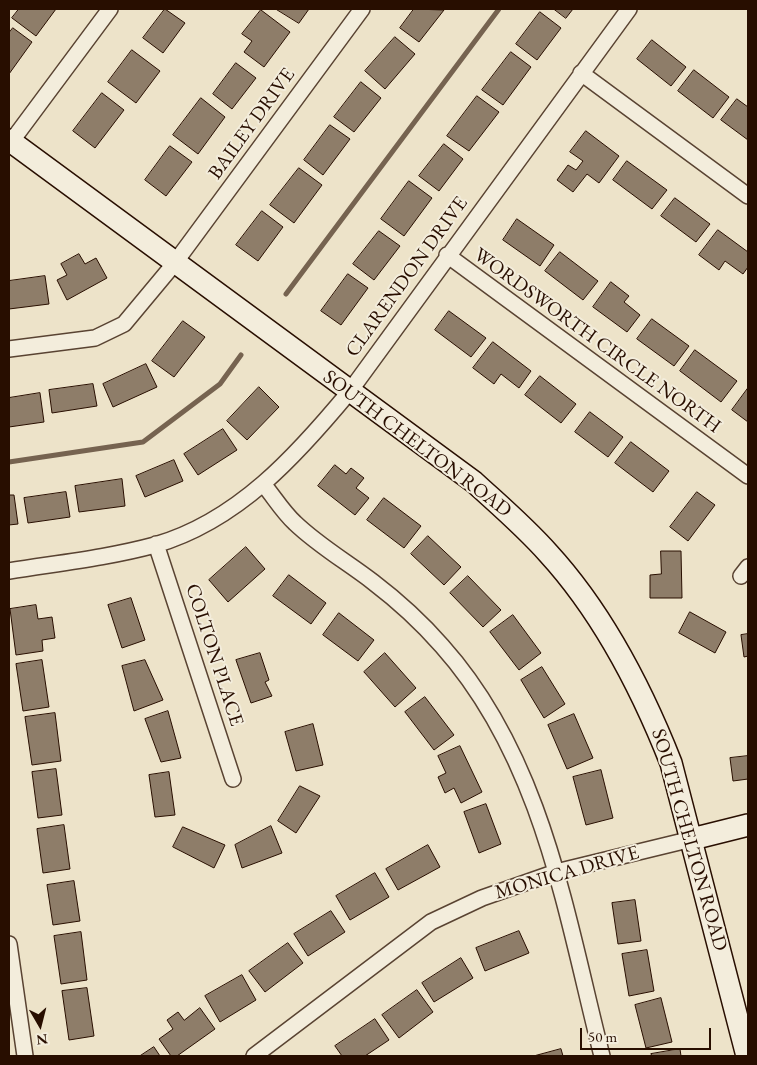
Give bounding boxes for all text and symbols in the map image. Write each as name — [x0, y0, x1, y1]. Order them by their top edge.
street label: BAILEY DRIVE — [204, 64, 300, 184]
street label: CLARENDON DRIVE — [341, 192, 473, 362]
street label: WORDSWORTH CIRCLE NORTH — [469, 243, 725, 439]
street label: SOUTH CHELTON ROAD — [318, 365, 516, 523]
street label: COLTON PLACE — [180, 581, 248, 729]
street label: SOUTH CHELTON ROAD — [646, 726, 732, 954]
street label: MONICA DRIVE — [492, 841, 642, 905]
north arrow — [15, 1000, 65, 1050]
scale bar — [582, 1018, 713, 1050]
text: 50 m — [588, 1027, 617, 1046]
text: N — [35, 1030, 49, 1050]

